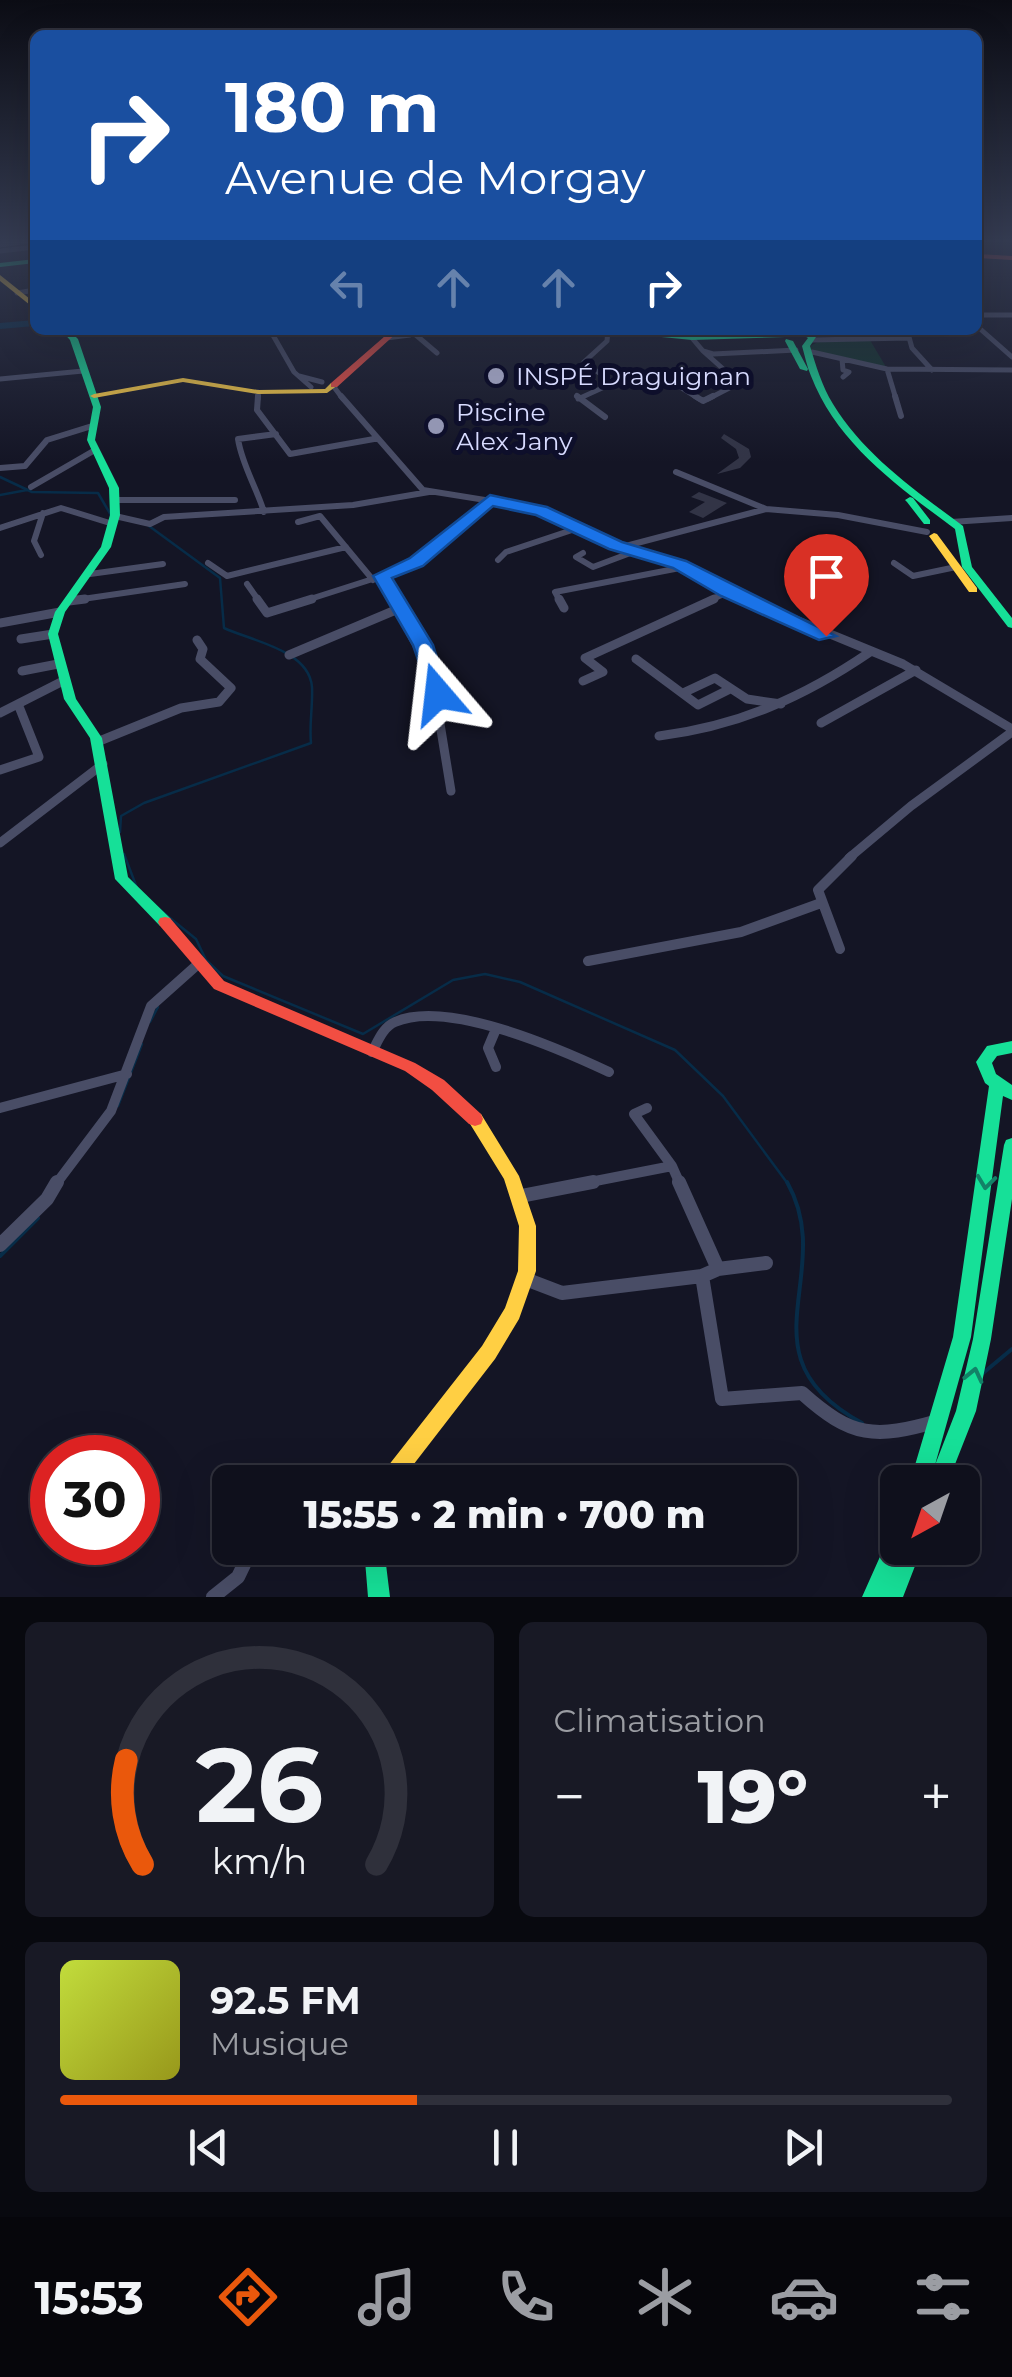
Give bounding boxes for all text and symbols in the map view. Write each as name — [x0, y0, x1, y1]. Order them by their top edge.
text: 180 m — [225, 64, 439, 150]
icon: right — [60, 70, 190, 200]
text: Avenue de Morgay — [225, 150, 646, 205]
icon: left — [321, 260, 376, 315]
icon: ahead — [426, 260, 481, 315]
icon: ahead — [531, 260, 586, 315]
icon: right — [636, 260, 691, 315]
place label: INSPÉ Draguignan — [516, 361, 751, 391]
marker: INSPÉ Draguignan — [485, 365, 507, 387]
place label: Piscine Alex Jany — [456, 397, 573, 456]
marker: Piscine Alex Jany — [425, 415, 447, 437]
pin — [784, 534, 869, 637]
icon: arrive — [799, 549, 854, 604]
position arrow — [386, 642, 490, 746]
one-way arrow — [976, 1174, 997, 1191]
one-way arrow — [962, 1367, 983, 1384]
speed limit sign: 30 — [30, 1435, 160, 1565]
north arrow — [880, 1465, 980, 1565]
map controls — [880, 1465, 980, 1565]
text: 15:55 · 2 min · 700 m — [304, 1491, 705, 1538]
text: Climatisation — [554, 1701, 766, 1740]
text: 26 — [195, 1721, 323, 1848]
text: 19° — [698, 1750, 808, 1842]
text: − — [554, 1763, 585, 1830]
text: + — [920, 1763, 952, 1830]
text: km/h — [212, 1839, 307, 1883]
text: 92.5 FM — [210, 1977, 361, 2024]
text: Musique — [210, 2024, 349, 2063]
icon: previous — [181, 2120, 236, 2175]
icon: pause — [478, 2120, 533, 2175]
icon: next — [776, 2120, 831, 2175]
icon: directions — [213, 2262, 283, 2332]
icon: music — [352, 2262, 422, 2332]
icon: phone — [491, 2262, 561, 2332]
icon: climate — [630, 2262, 700, 2332]
icon: car — [769, 2262, 839, 2332]
icon: filters — [908, 2262, 978, 2332]
text: 15:53 — [34, 2270, 144, 2325]

